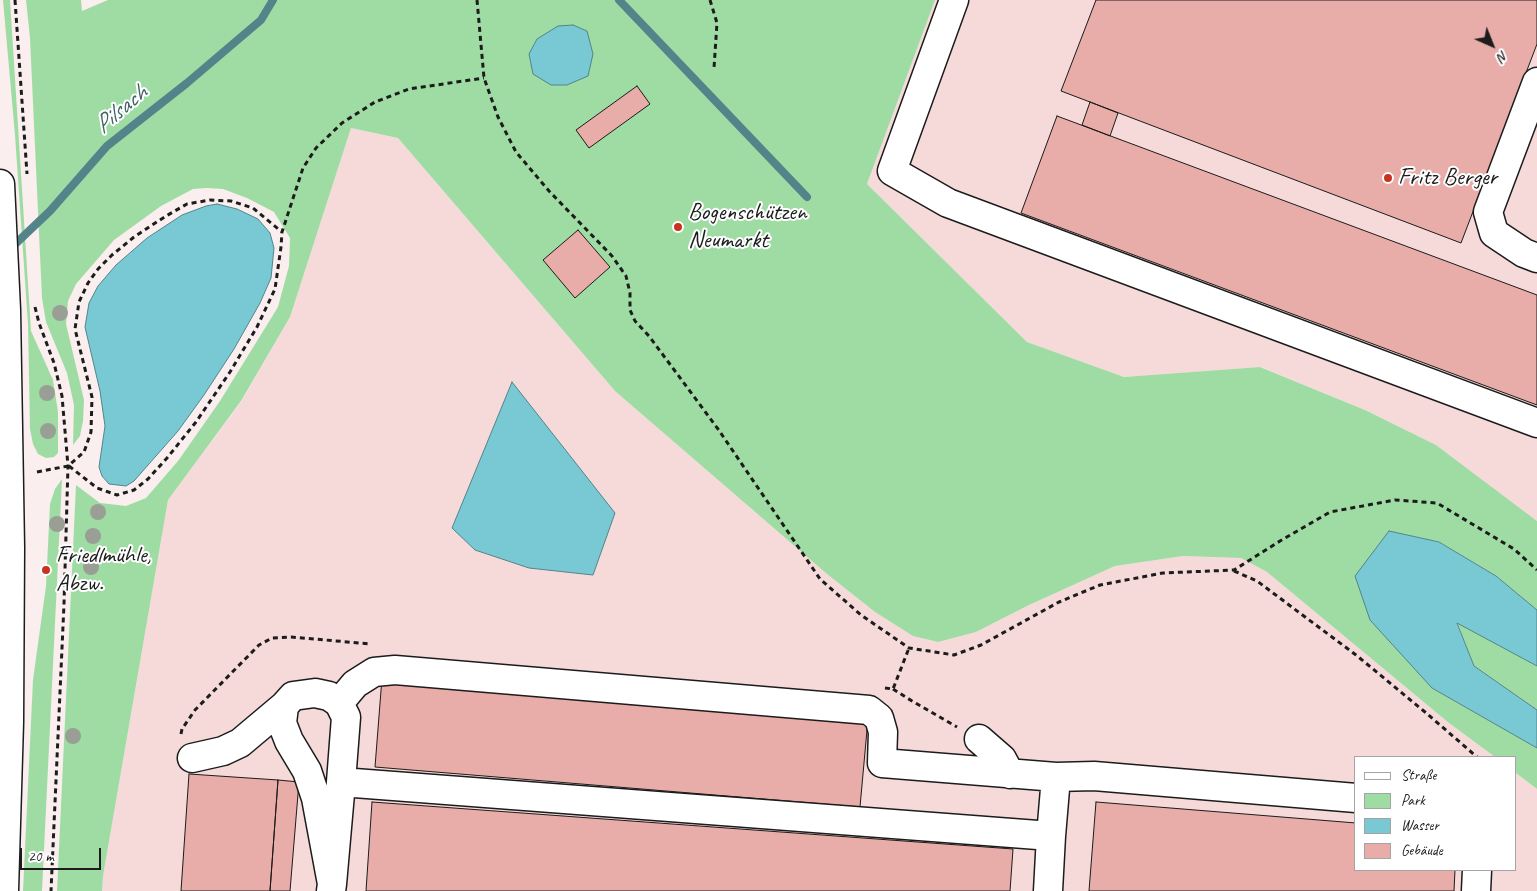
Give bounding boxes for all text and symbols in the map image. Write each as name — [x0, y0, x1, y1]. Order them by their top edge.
north arrow — [1467, 20, 1517, 70]
text: N — [1494, 47, 1512, 65]
water label: Pilsach — [88, 79, 154, 141]
place label: Fritz Berger — [1398, 164, 1497, 192]
marker: Fritz Berger — [1382, 172, 1394, 184]
place label: Bogenschützen Neumarkt — [688, 199, 807, 255]
marker: Bogenschützen Neumarkt — [672, 221, 684, 233]
place label: Friedlmühle, Abzw. — [56, 542, 151, 598]
marker: Friedlmühle, Abzw. — [40, 564, 52, 576]
legend — [1354, 756, 1517, 871]
text: Straße — [1401, 766, 1436, 785]
text: Park — [1401, 791, 1425, 810]
text: Wasser — [1401, 816, 1439, 835]
scale bar — [22, 838, 104, 870]
text: Gebäude — [1401, 841, 1443, 860]
text: 20 m — [28, 847, 54, 866]

